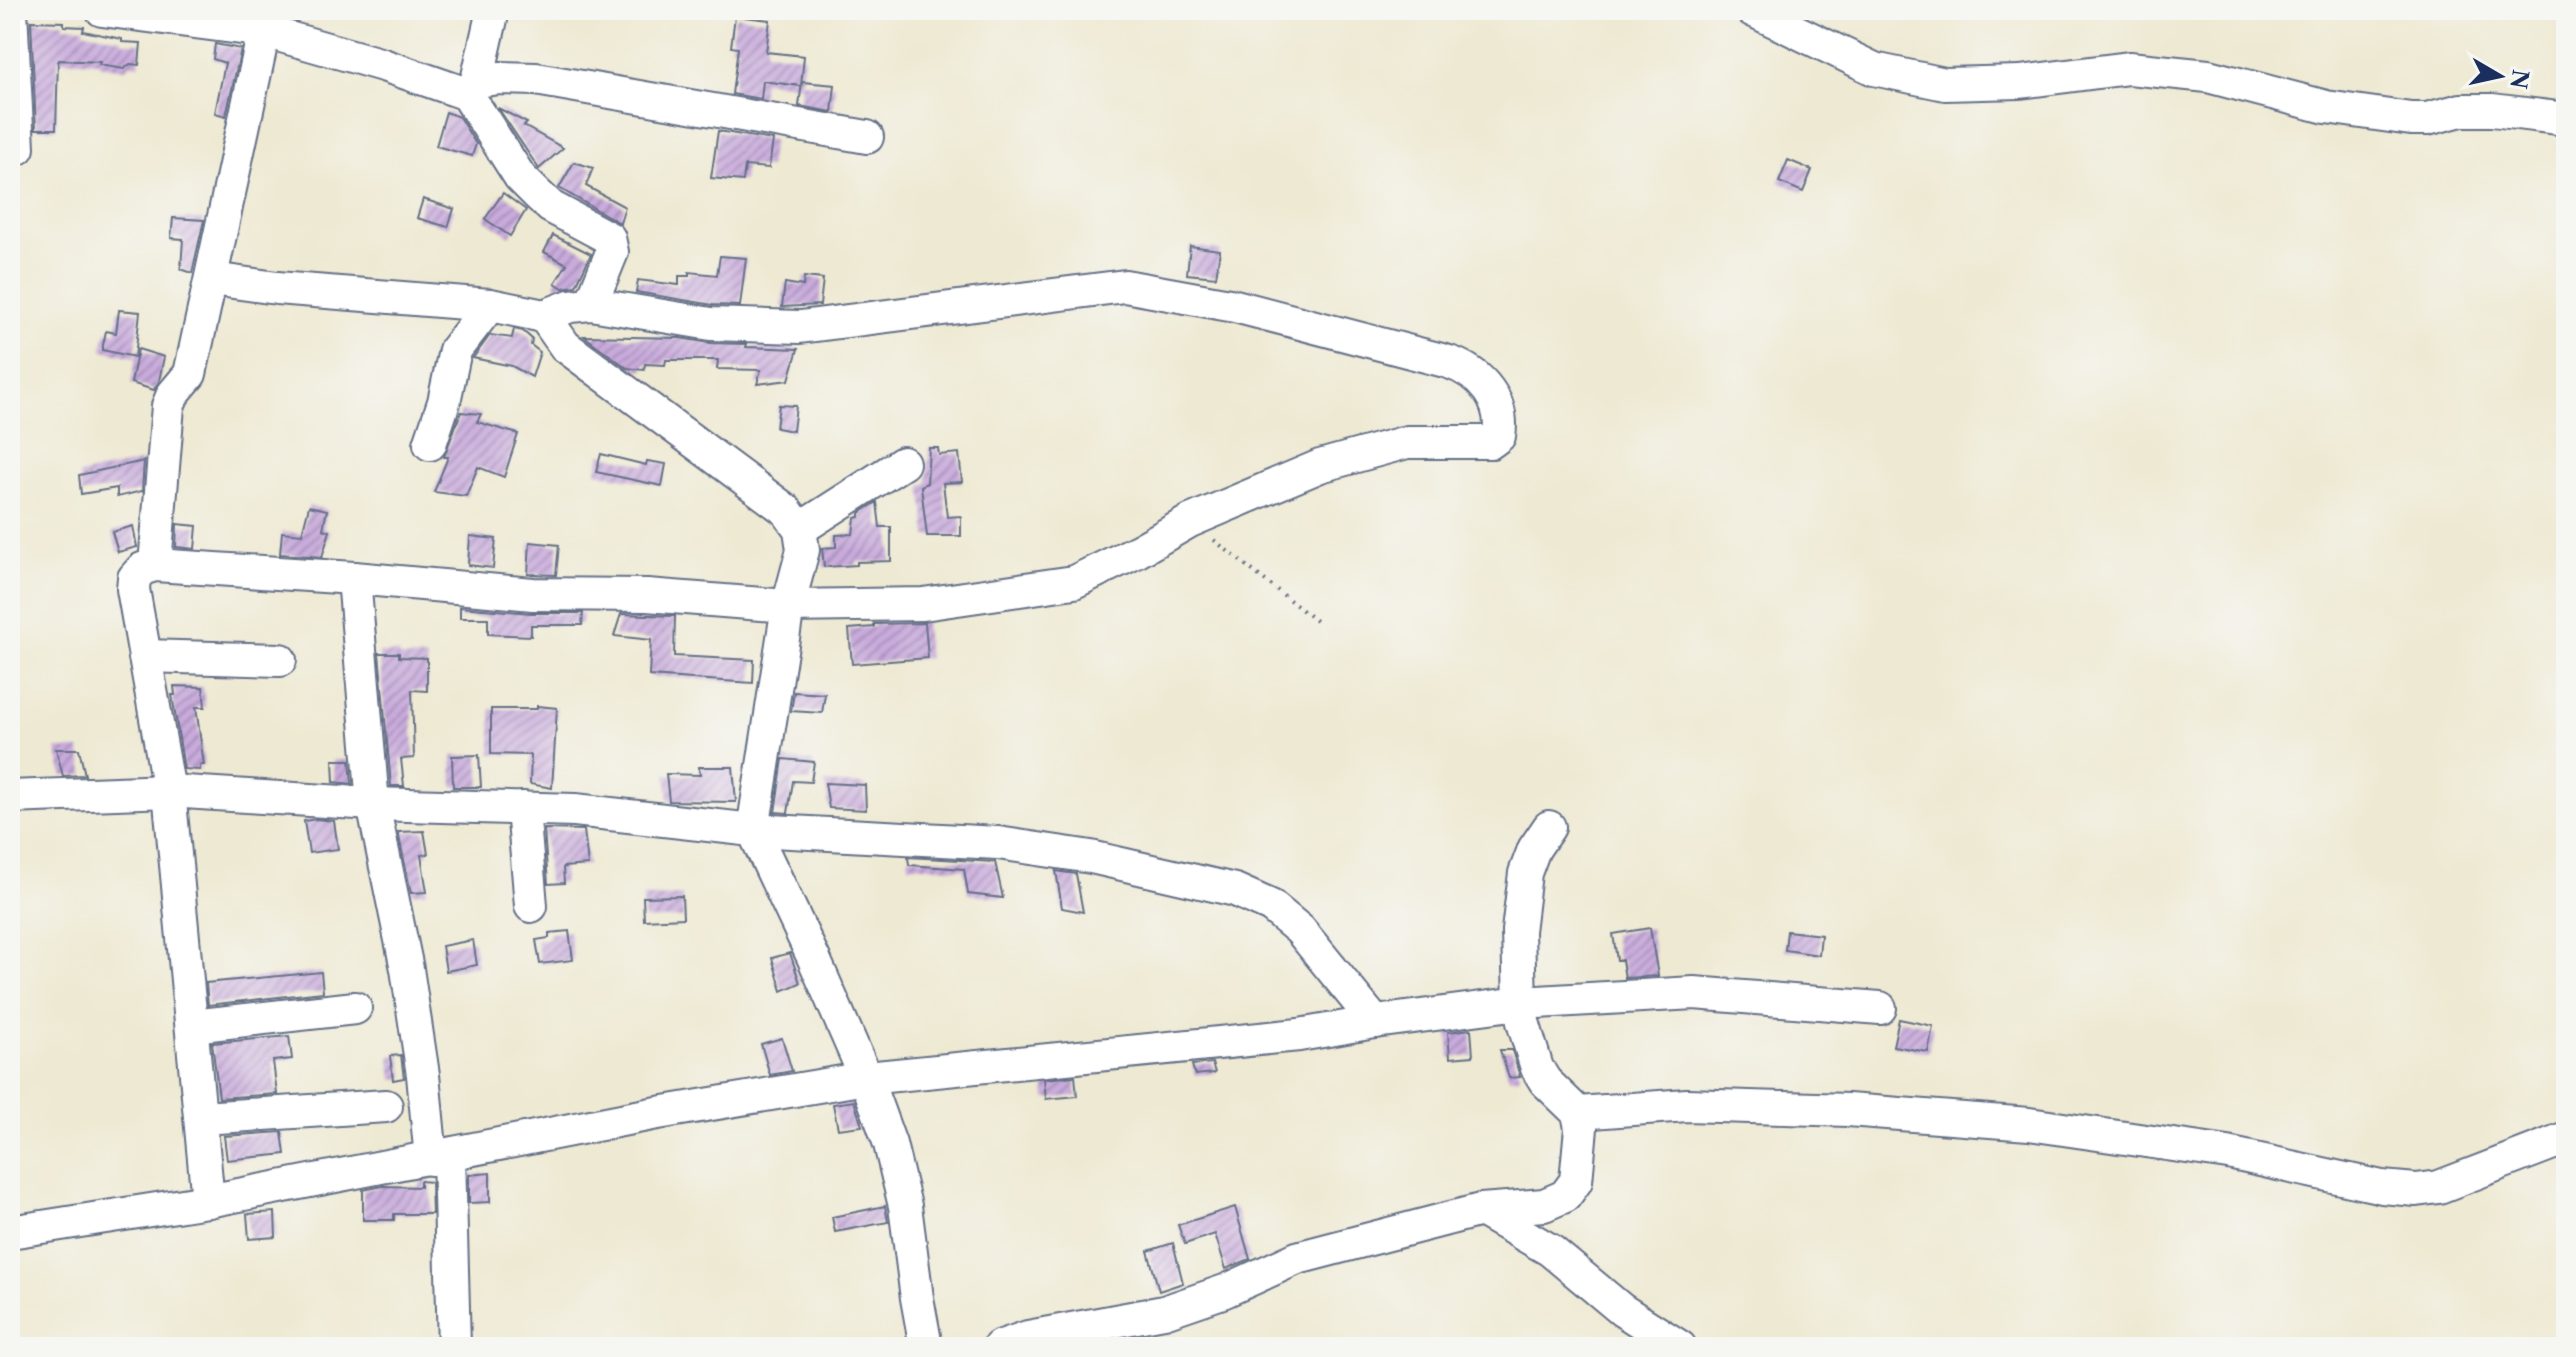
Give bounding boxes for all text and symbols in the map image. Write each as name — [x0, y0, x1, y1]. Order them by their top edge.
north arrow — [2460, 36, 2540, 116]
text: N — [2504, 67, 2534, 91]

